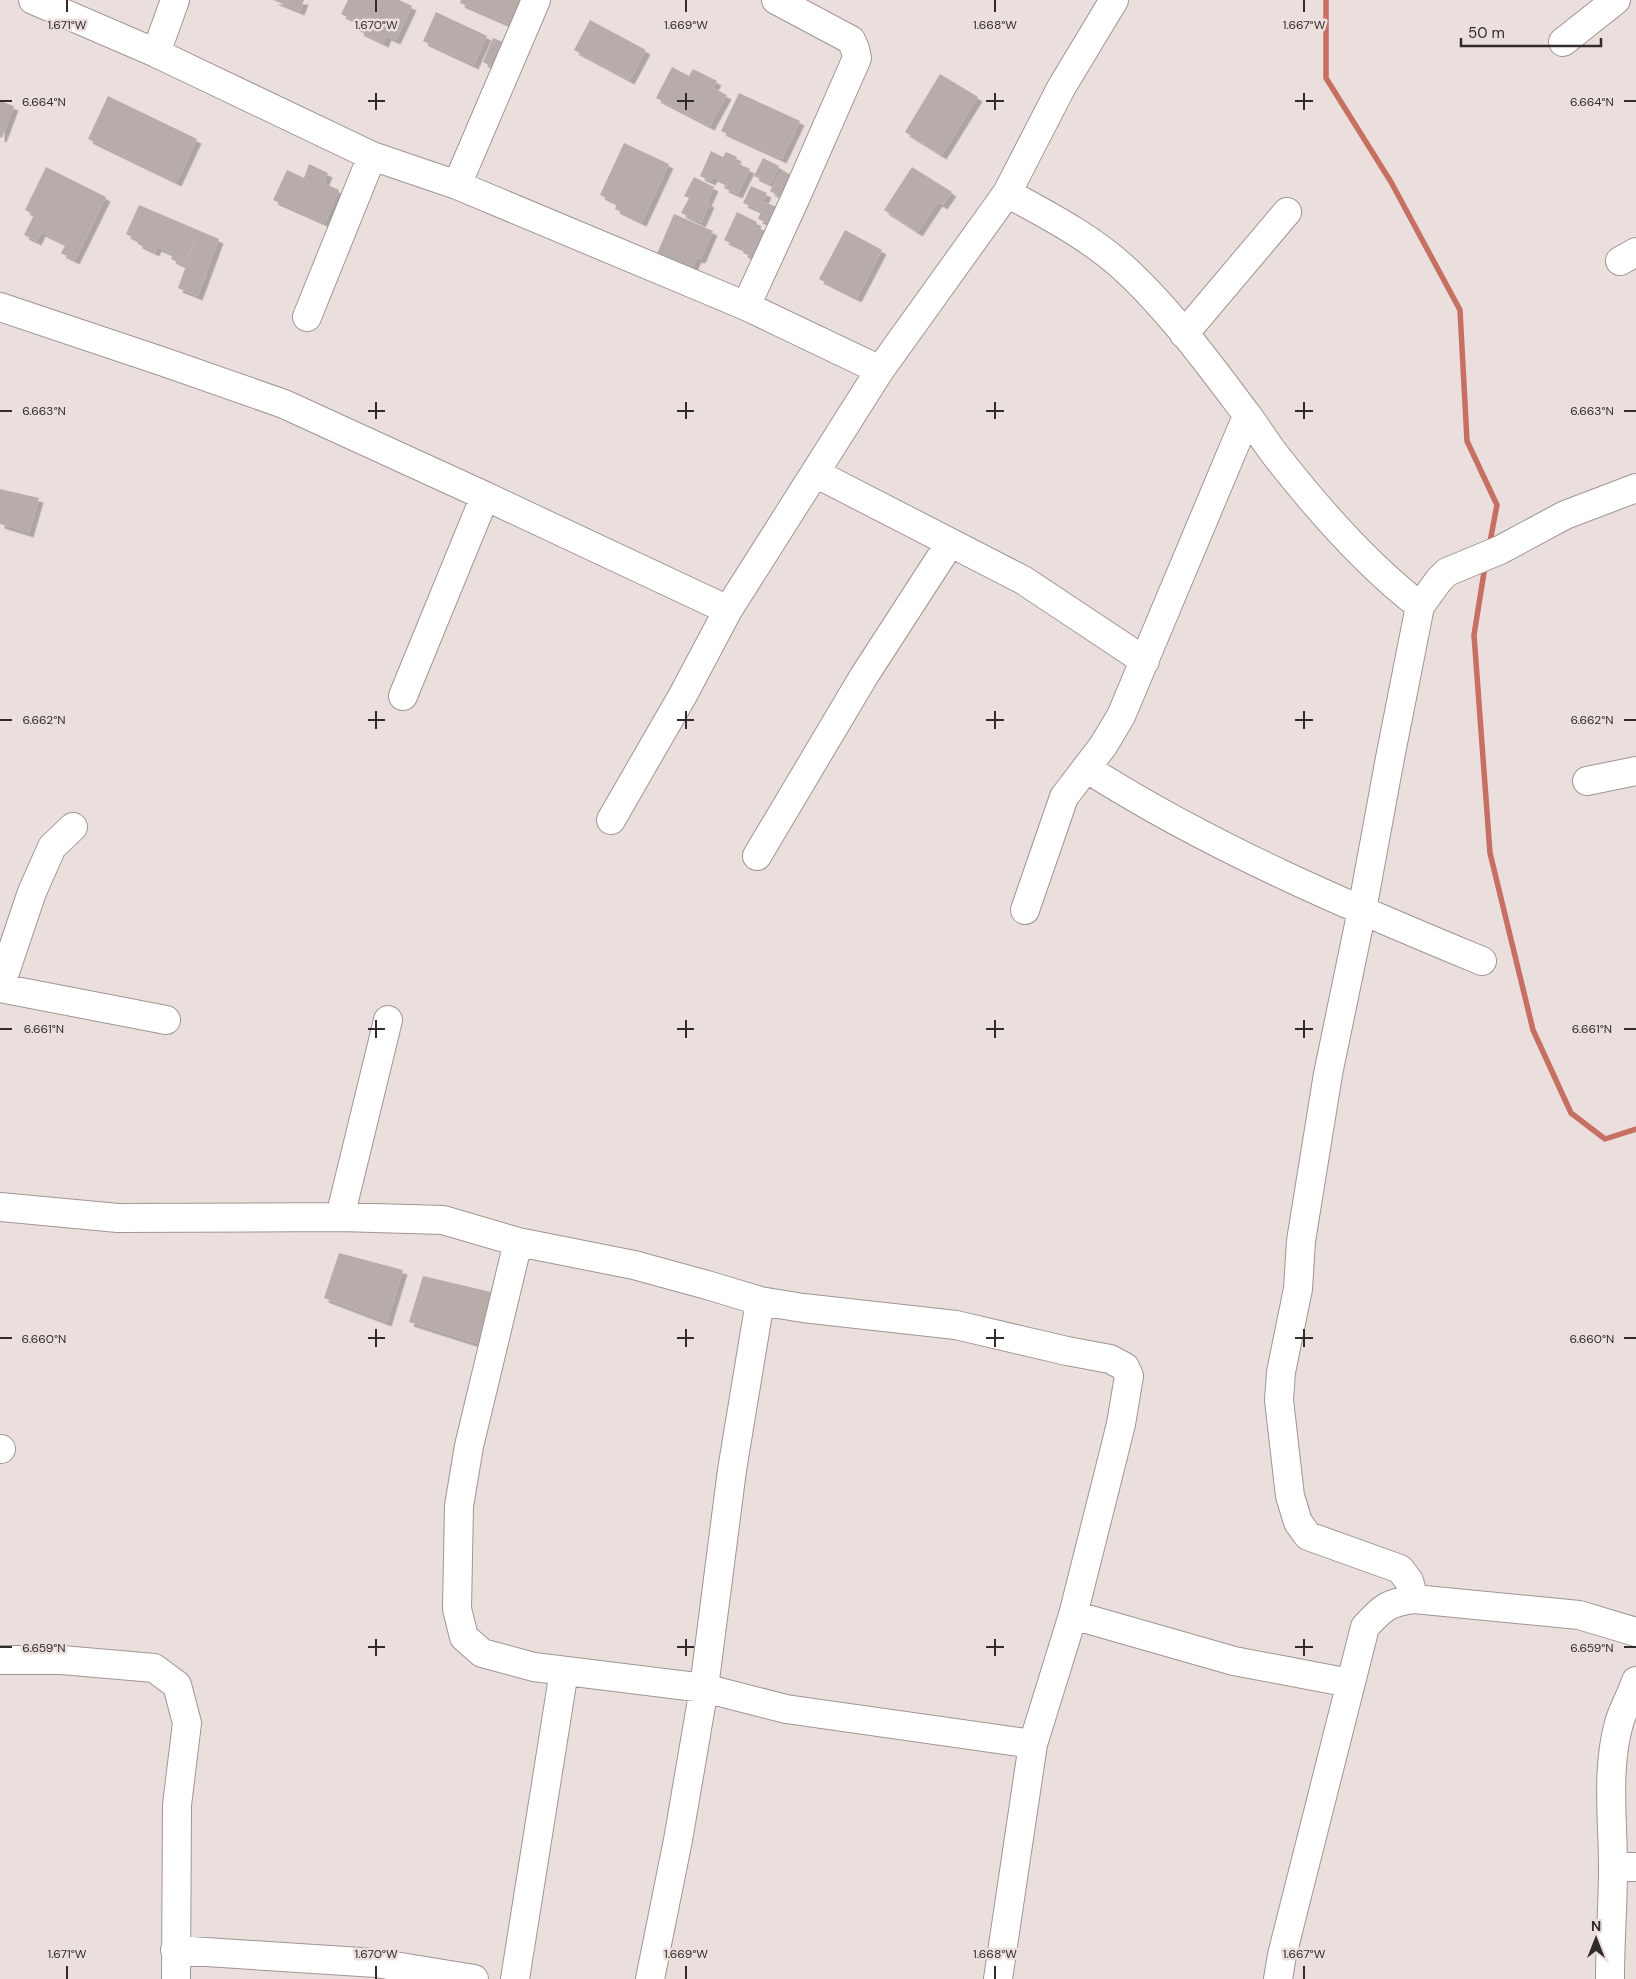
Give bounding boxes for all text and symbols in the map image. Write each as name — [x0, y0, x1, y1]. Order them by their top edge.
scale bar — [1461, 15, 1601, 47]
text: 1.671°W — [48, 17, 87, 33]
text: 1.670°W — [354, 17, 398, 33]
text: 1.669°W — [664, 17, 708, 33]
text: 1.668°W — [973, 17, 1017, 33]
text: 1.667°W — [1283, 17, 1326, 33]
text: 50 m — [1468, 23, 1505, 43]
text: 6.664°N — [22, 94, 66, 110]
text: 6.664°N — [1570, 94, 1614, 110]
text: 6.663°N — [22, 403, 66, 419]
text: 6.663°N — [1570, 403, 1614, 419]
text: 6.662°N — [22, 712, 66, 728]
text: 6.662°N — [1570, 712, 1614, 728]
text: 6.661°N — [24, 1021, 64, 1037]
text: 6.661°N — [1572, 1021, 1612, 1037]
text: 6.660°N — [22, 1331, 66, 1347]
text: 6.660°N — [1570, 1331, 1614, 1347]
text: 6.659°N — [22, 1640, 66, 1656]
text: 6.659°N — [1570, 1640, 1614, 1656]
north arrow — [1571, 1914, 1621, 1964]
text: N — [1591, 1917, 1601, 1935]
text: 1.671°W — [48, 1946, 87, 1962]
text: 1.670°W — [354, 1946, 398, 1962]
text: 1.669°W — [664, 1946, 708, 1962]
text: 1.668°W — [973, 1946, 1017, 1962]
text: 1.667°W — [1283, 1946, 1326, 1962]

